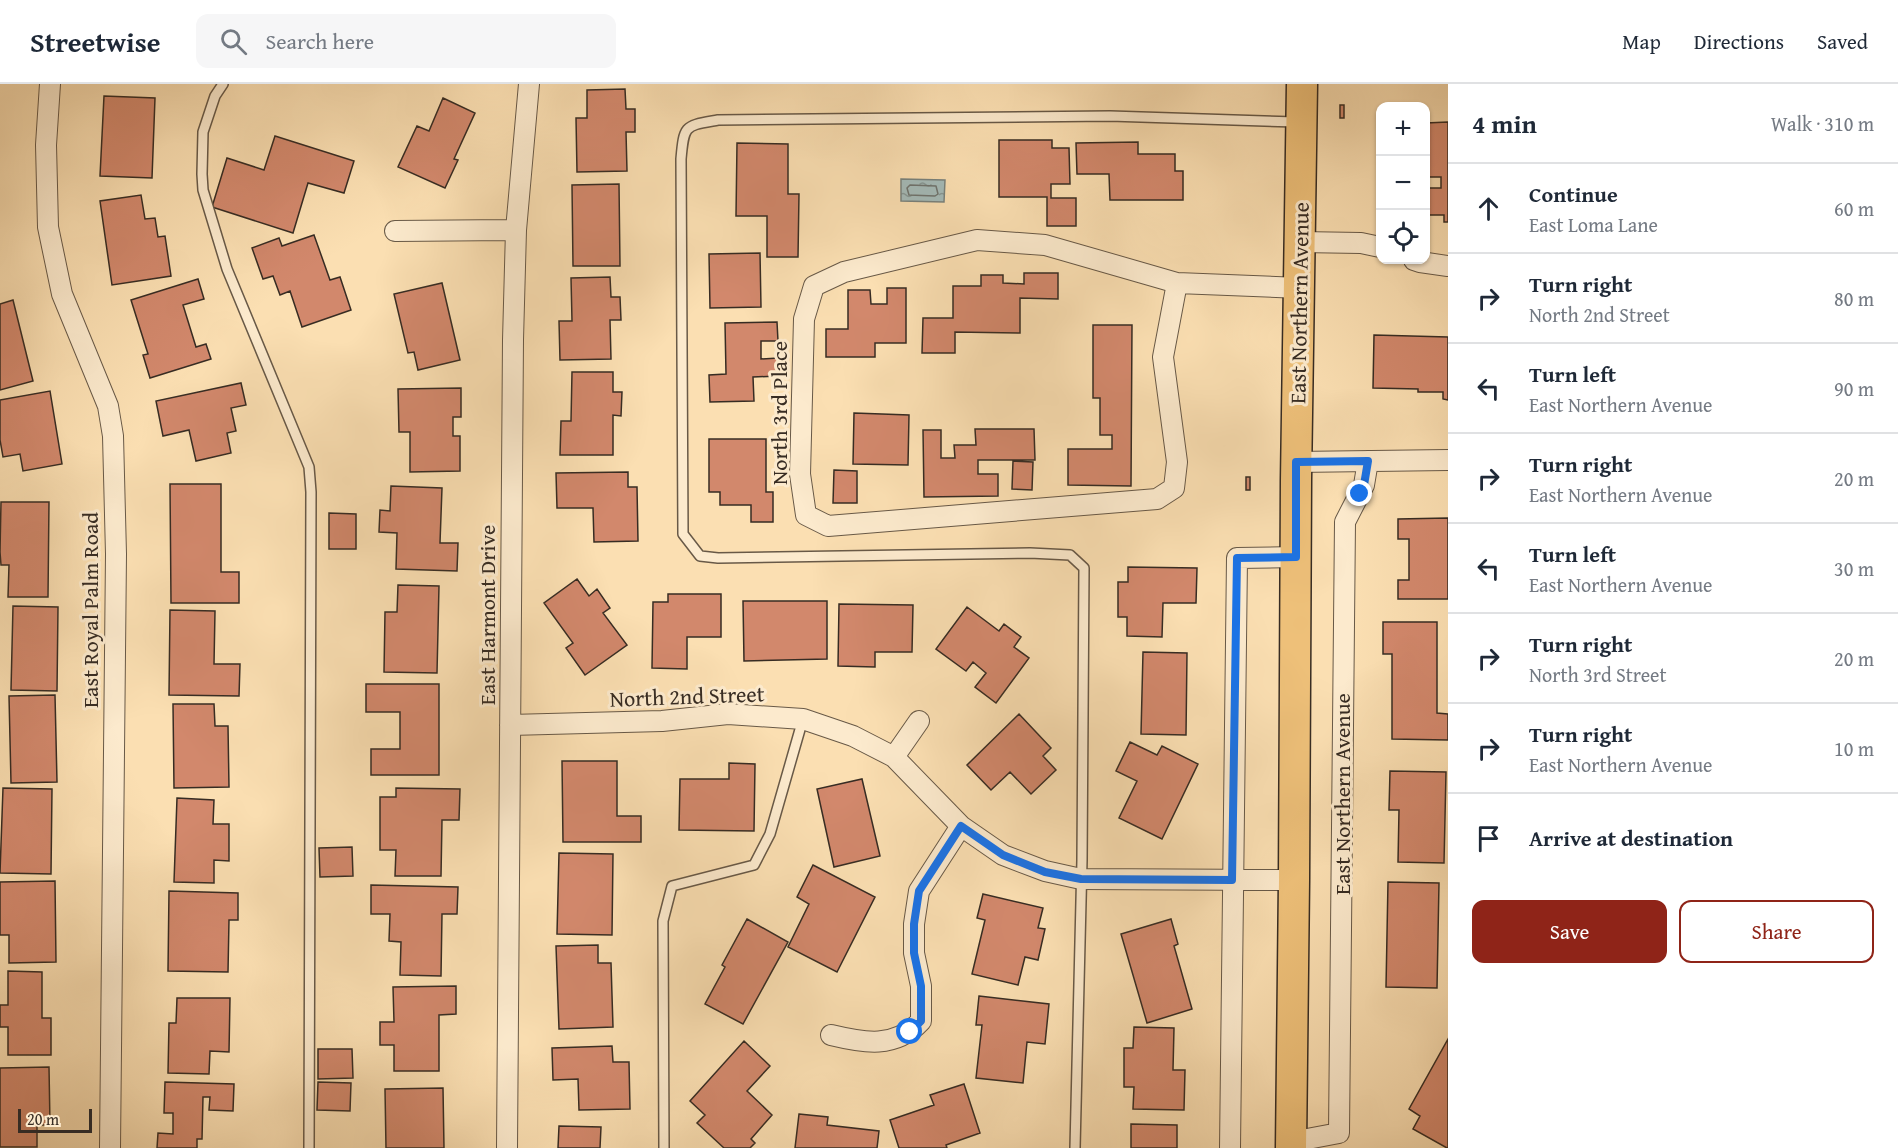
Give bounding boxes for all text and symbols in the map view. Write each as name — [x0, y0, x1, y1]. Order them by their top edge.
search box — [196, 14, 616, 68]
text: Streetwise — [30, 21, 160, 62]
icon: search — [217, 25, 250, 58]
text: Search here — [265, 25, 374, 57]
text: Map — [1622, 26, 1661, 57]
text: Directions — [1694, 26, 1784, 57]
text: Saved — [1817, 26, 1868, 57]
map controls — [1376, 102, 1430, 264]
button: + — [1376, 102, 1430, 156]
text: 4 min — [1472, 104, 1537, 143]
text: Walk · 310 m — [1771, 109, 1874, 138]
button: − — [1376, 156, 1430, 210]
text: Continue — [1529, 178, 1618, 210]
icon: ahead — [1472, 192, 1505, 225]
text: 60 m — [1834, 194, 1874, 223]
street label: East Northern Avenue — [1281, 202, 1317, 404]
button: locate — [1376, 210, 1430, 264]
text: East Loma Lane — [1529, 210, 1658, 239]
text: Turn right — [1529, 268, 1632, 300]
icon: right — [1472, 282, 1505, 315]
text: 80 m — [1834, 284, 1874, 313]
text: North 2nd Street — [1529, 300, 1670, 329]
street label: North 3rd Place — [763, 341, 795, 485]
text: Turn left — [1529, 358, 1616, 390]
icon: left — [1472, 372, 1505, 405]
text: 90 m — [1834, 374, 1874, 403]
text: East Northern Avenue — [1529, 390, 1713, 419]
text: Turn right — [1529, 448, 1632, 480]
icon: right — [1472, 462, 1505, 495]
text: 20 m — [1834, 464, 1874, 493]
route end — [1346, 480, 1372, 506]
text: East Northern Avenue — [1529, 480, 1713, 509]
street label: East Royal Palm Road — [74, 512, 106, 708]
street label: East Harmont Drive — [471, 525, 503, 705]
text: Turn left — [1529, 538, 1616, 570]
icon: left — [1472, 552, 1505, 585]
text: 30 m — [1834, 554, 1874, 583]
text: East Northern Avenue — [1529, 570, 1713, 599]
text: Turn right — [1529, 628, 1632, 660]
icon: right — [1472, 642, 1505, 675]
text: 20 m — [1834, 644, 1874, 673]
text: North 3rd Street — [1529, 660, 1667, 689]
street label: North 2nd Street — [609, 677, 765, 715]
street label: East Northern Avenue — [1326, 693, 1358, 895]
text: Turn right — [1529, 718, 1632, 750]
icon: right — [1472, 732, 1505, 765]
text: 10 m — [1834, 734, 1874, 763]
text: East Northern Avenue — [1529, 750, 1713, 779]
icon: arrive — [1472, 822, 1505, 855]
text: Arrive at destination — [1529, 822, 1733, 854]
button: Save — [1472, 900, 1667, 963]
button: Share — [1679, 900, 1874, 963]
route start — [896, 1018, 922, 1044]
scale bar — [18, 1106, 92, 1134]
text: 20 m — [27, 1107, 59, 1131]

